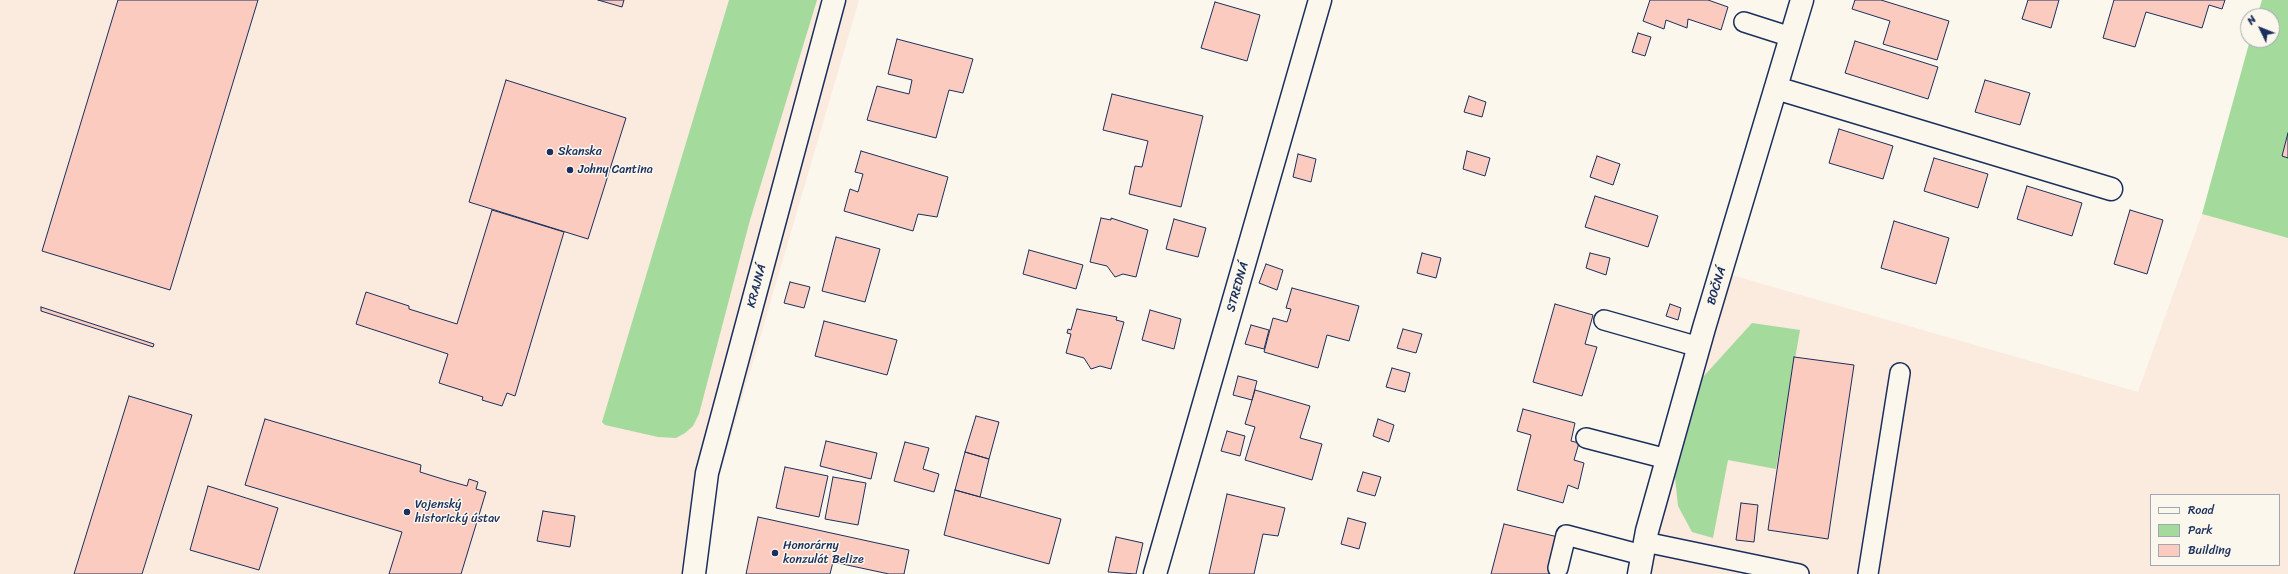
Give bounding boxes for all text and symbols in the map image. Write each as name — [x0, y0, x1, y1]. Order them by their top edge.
north arrow — [2240, 8, 2280, 48]
text: N — [2242, 11, 2261, 29]
place label: Skanska — [558, 145, 602, 159]
marker: Skanska — [545, 147, 555, 157]
place label: Johny Cantina — [578, 163, 653, 177]
marker: Johny Cantina — [565, 165, 575, 175]
street label: STREDNÁ — [1224, 260, 1252, 314]
street label: KRAJNÁ — [744, 263, 770, 309]
street label: BOČNÁ — [1704, 265, 1730, 307]
legend — [2150, 494, 2280, 566]
place label: Vojenský historický ústav — [415, 498, 500, 526]
text: Road — [2188, 499, 2214, 521]
marker: Vojenský historický ústav — [402, 507, 412, 517]
text: Park — [2188, 519, 2213, 541]
place label: Honorárny konzulát Belize — [783, 539, 864, 567]
text: Building — [2188, 539, 2231, 561]
marker: Honorárny konzulát Belize — [770, 548, 780, 558]

